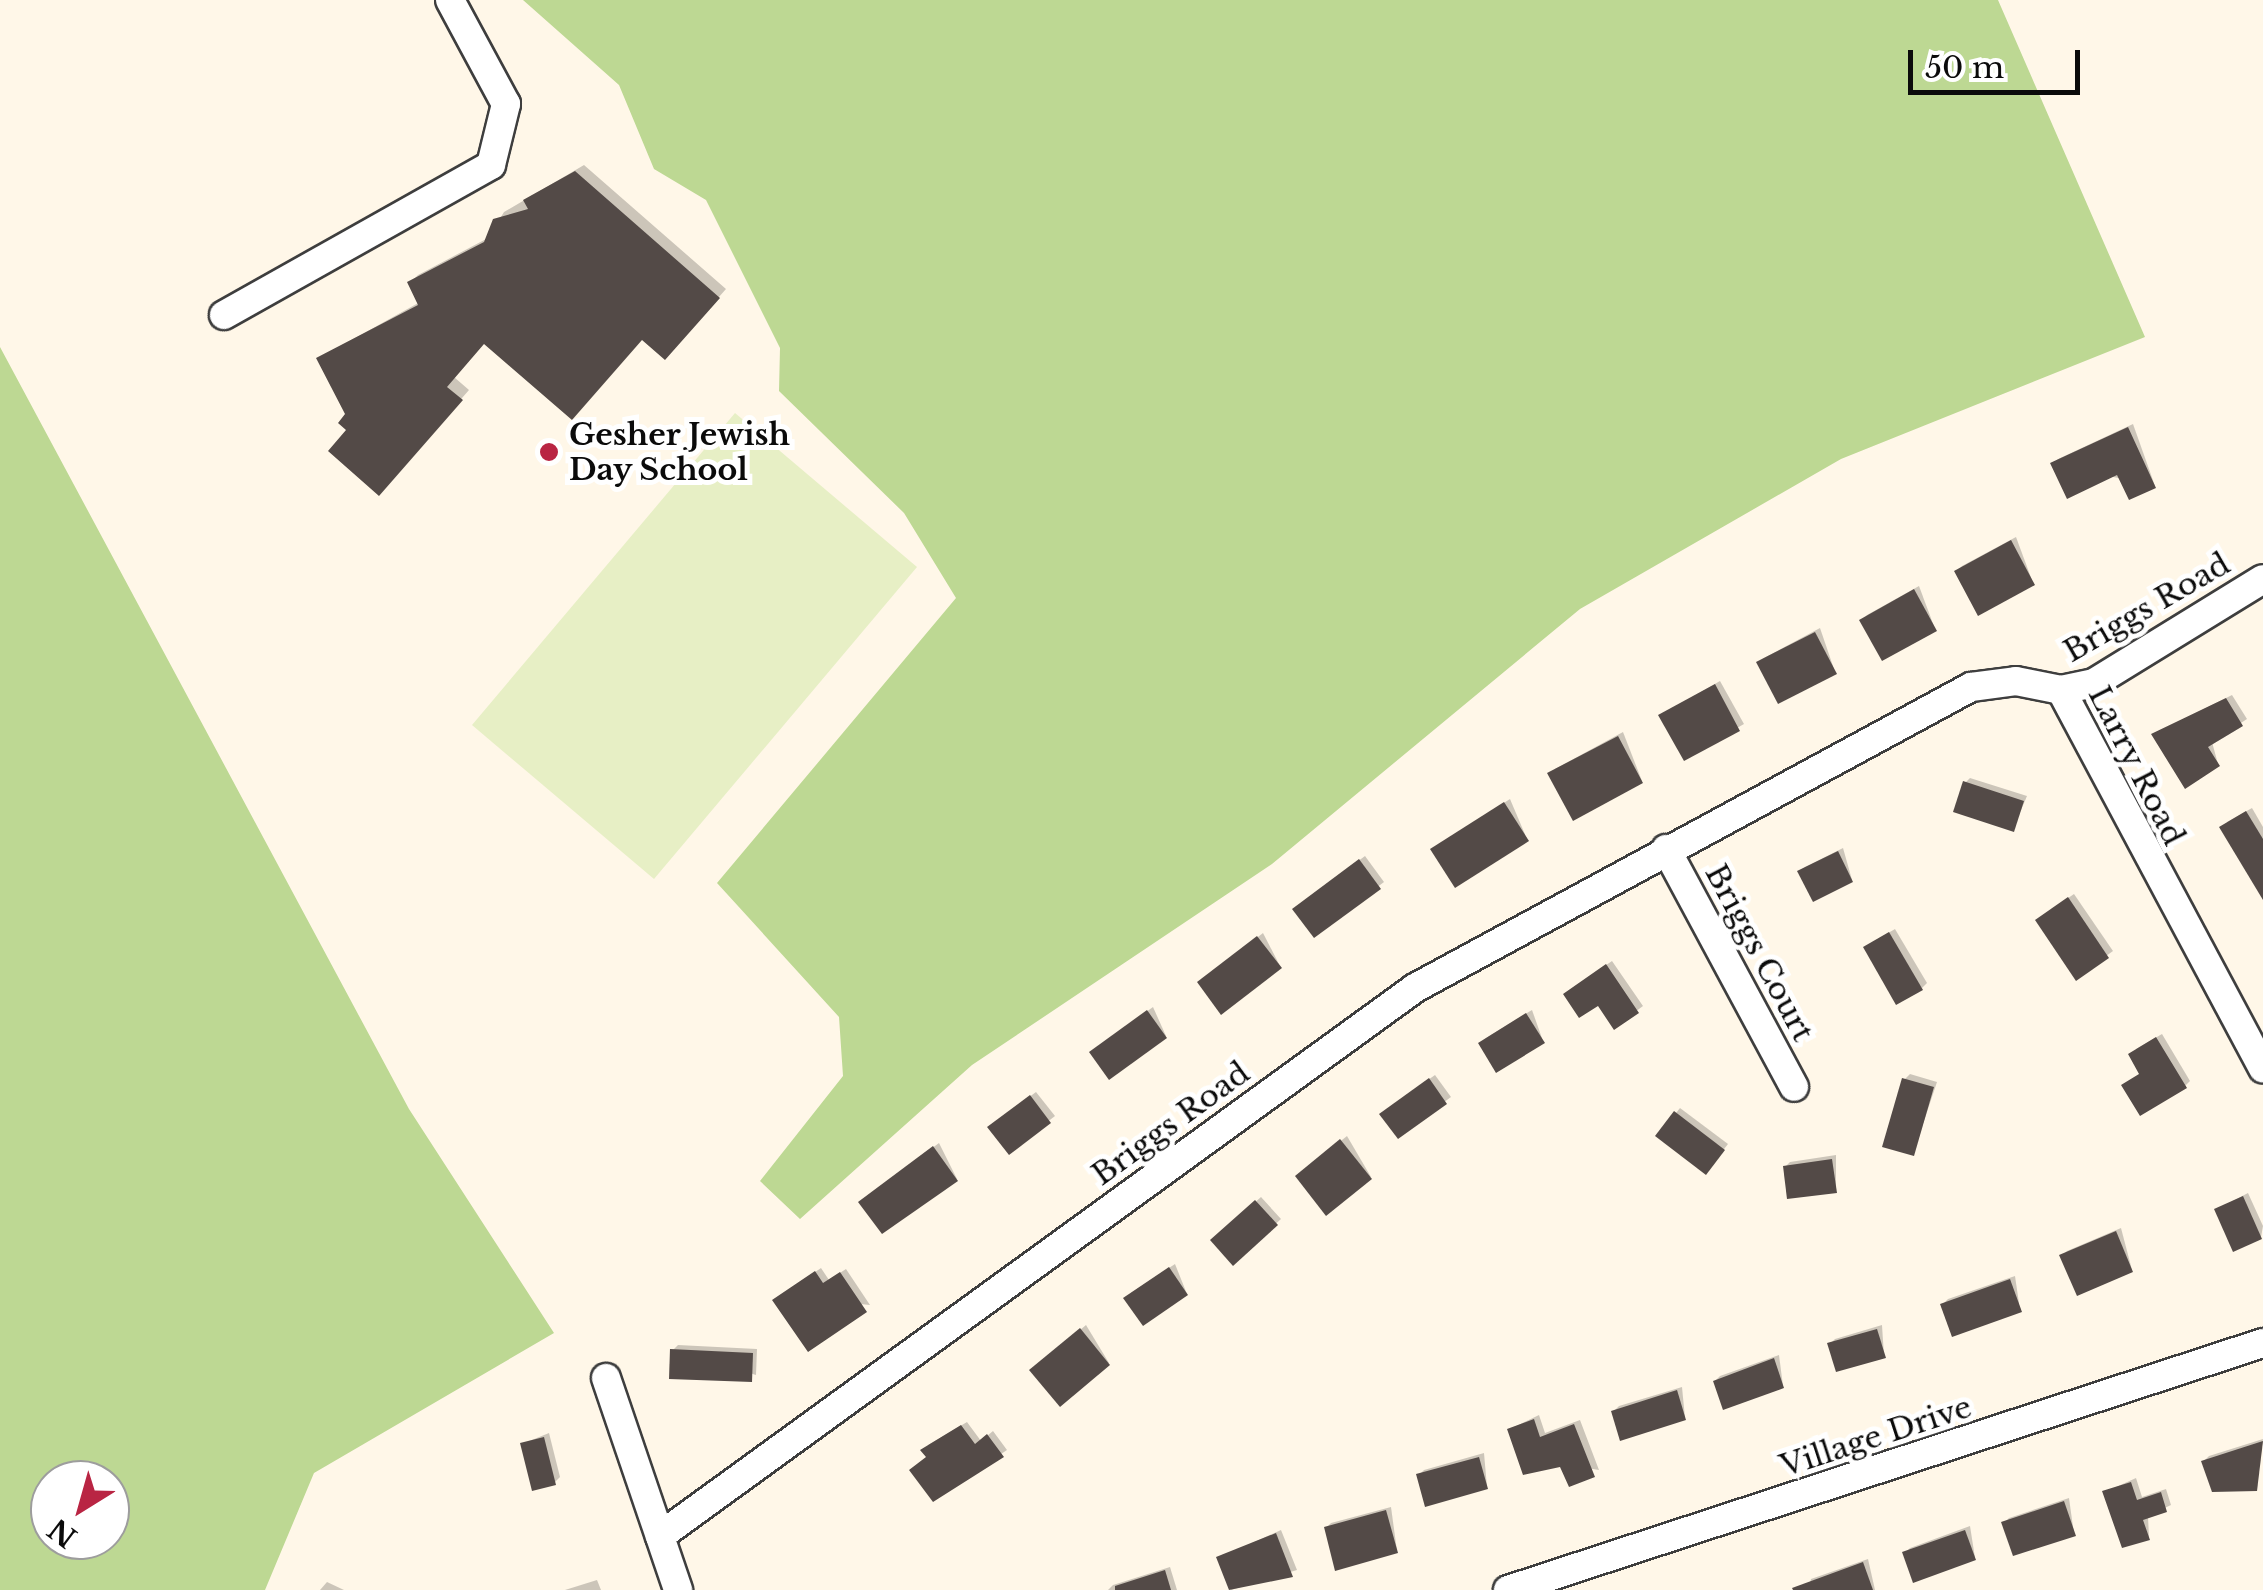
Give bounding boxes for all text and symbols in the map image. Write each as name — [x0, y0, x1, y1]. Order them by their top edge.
scale bar — [1913, 30, 2086, 92]
text: 50 m — [1925, 49, 2004, 86]
place label: Gesher Jewish Day School — [569, 417, 790, 488]
marker: Gesher Jewish Day School — [538, 441, 560, 463]
street label: Briggs Road — [2058, 546, 2236, 670]
street label: Larry Road — [2080, 680, 2192, 852]
street label: Briggs Court — [1697, 858, 1821, 1048]
street label: Briggs Road — [1085, 1055, 1257, 1193]
street label: Village Drive — [1776, 1389, 1976, 1485]
north arrow — [30, 1460, 130, 1560]
text: N — [42, 1511, 84, 1555]

